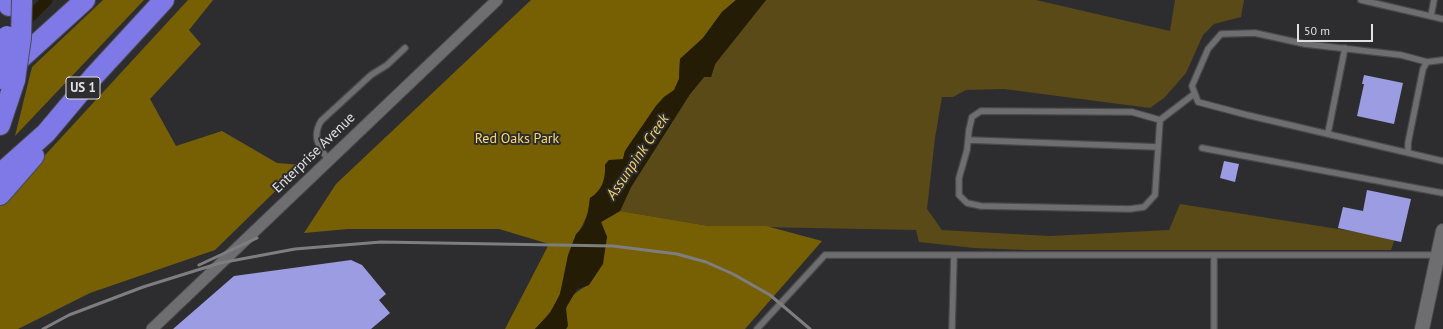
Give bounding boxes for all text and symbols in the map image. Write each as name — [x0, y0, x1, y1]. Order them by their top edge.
scale bar — [1299, 16, 1375, 42]
text: 50 m — [1304, 23, 1330, 38]
road number: US 1 — [66, 77, 100, 99]
street label: Enterprise Avenue — [269, 109, 359, 197]
water label: Assunpink Creek — [603, 111, 673, 203]
park label: Red Oaks Park — [475, 131, 559, 147]

